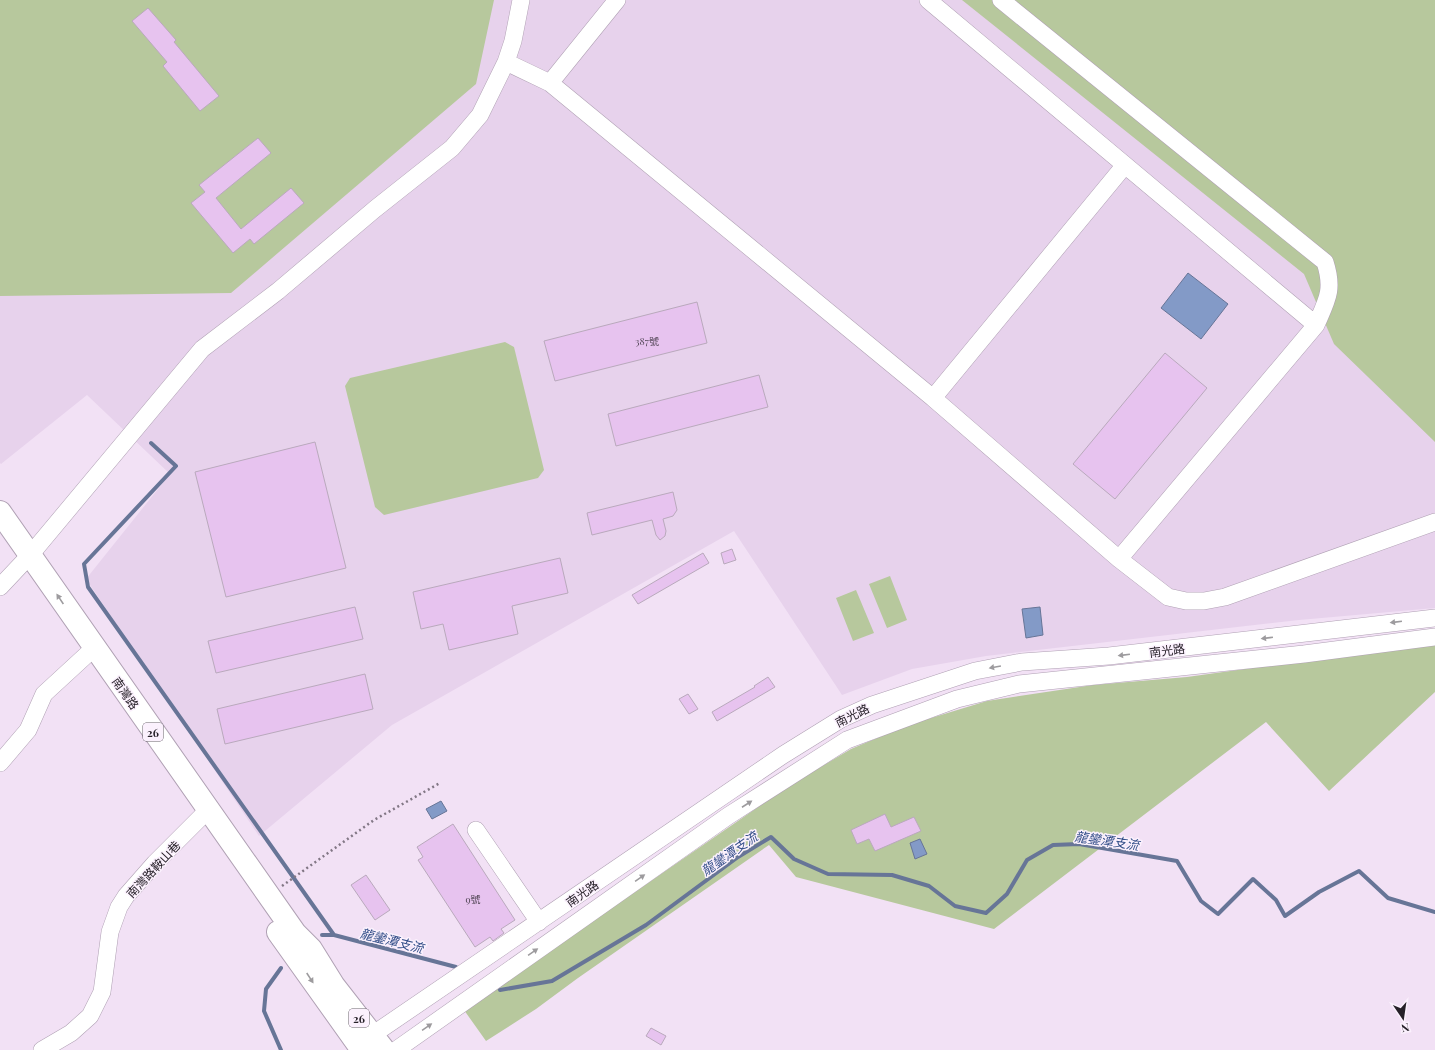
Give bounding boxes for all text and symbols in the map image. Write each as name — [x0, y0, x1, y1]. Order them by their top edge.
house number: 387號 — [635, 334, 659, 348]
one-way arrow — [56, 593, 64, 604]
one-way arrow — [1390, 619, 1402, 625]
one-way arrow — [1261, 634, 1273, 641]
street label: 南光路 — [1148, 640, 1186, 660]
one-way arrow — [1118, 651, 1130, 658]
one-way arrow — [989, 665, 1001, 671]
street label: 南灣路 — [109, 674, 143, 712]
street label: 南光路 — [832, 700, 872, 730]
road number: 26 — [143, 723, 163, 741]
one-way arrow — [742, 800, 752, 808]
water label: 龍鑾潭支流 — [697, 826, 762, 879]
water label: 龍鑾潭支流 — [1074, 827, 1142, 853]
street label: 南灣路鞍山巷 — [123, 837, 183, 901]
one-way arrow — [635, 874, 645, 882]
street label: 南光路 — [563, 876, 601, 910]
house number: 9號 — [465, 892, 481, 906]
water label: 龍鑾潭支流 — [358, 924, 428, 957]
one-way arrow — [528, 948, 539, 956]
one-way arrow — [307, 972, 314, 984]
north arrow — [1383, 998, 1423, 1038]
road number: 26 — [349, 1009, 369, 1027]
text: N — [1400, 1020, 1411, 1036]
one-way arrow — [422, 1023, 432, 1031]

